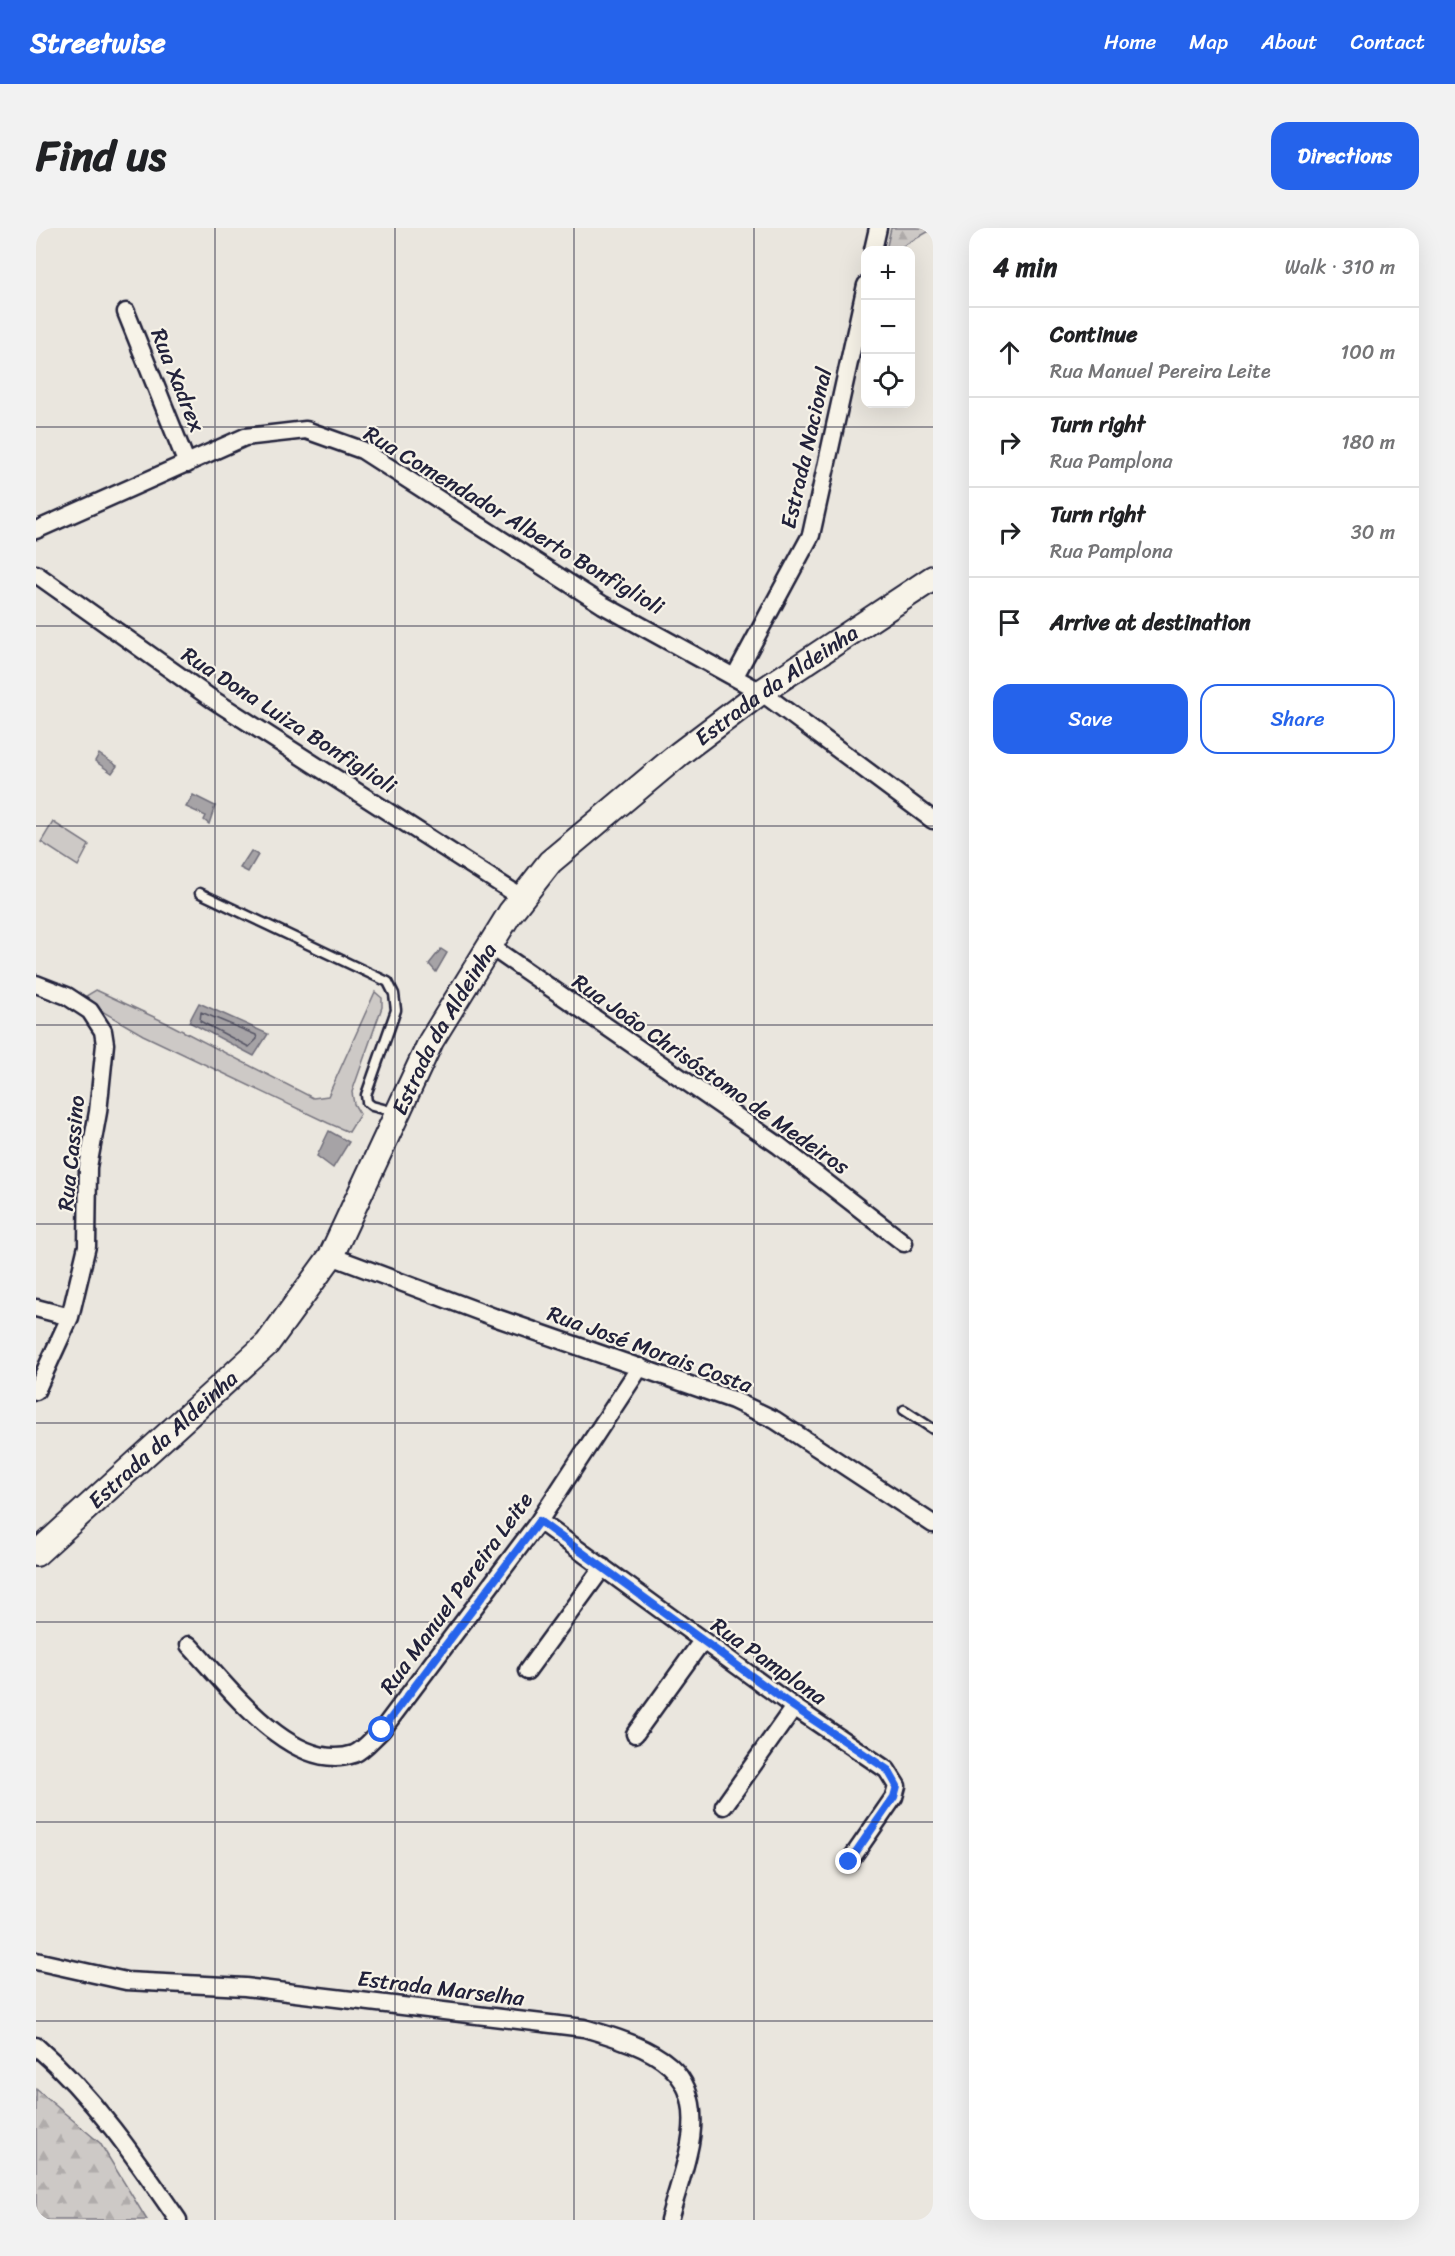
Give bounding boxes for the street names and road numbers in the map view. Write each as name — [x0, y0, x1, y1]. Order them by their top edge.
street label: Rua Xadrex — [140, 322, 217, 438]
street label: Estrada Nacional — [769, 363, 844, 532]
street label: Rua Comendador Alberto Bonfiglioli — [356, 414, 673, 626]
street label: Estrada da Aldeinha — [686, 613, 866, 756]
street label: Rua Dona Luiza Bonfiglioli — [174, 636, 405, 805]
street label: Estrada da Aldeinha — [380, 934, 507, 1121]
street label: Rua João Chrisóstomo de Medeiros — [564, 963, 859, 1186]
street label: Rua Cassino — [46, 1093, 96, 1213]
street label: Rua José Morais Costa — [542, 1294, 759, 1405]
street label: Estrada da Aldeinha — [78, 1360, 247, 1518]
street label: Rua Manuel Pereira Leite — [369, 1483, 543, 1703]
street label: Rua Pamplona — [703, 1606, 836, 1716]
street label: Estrada Marselha — [355, 1958, 527, 2018]

